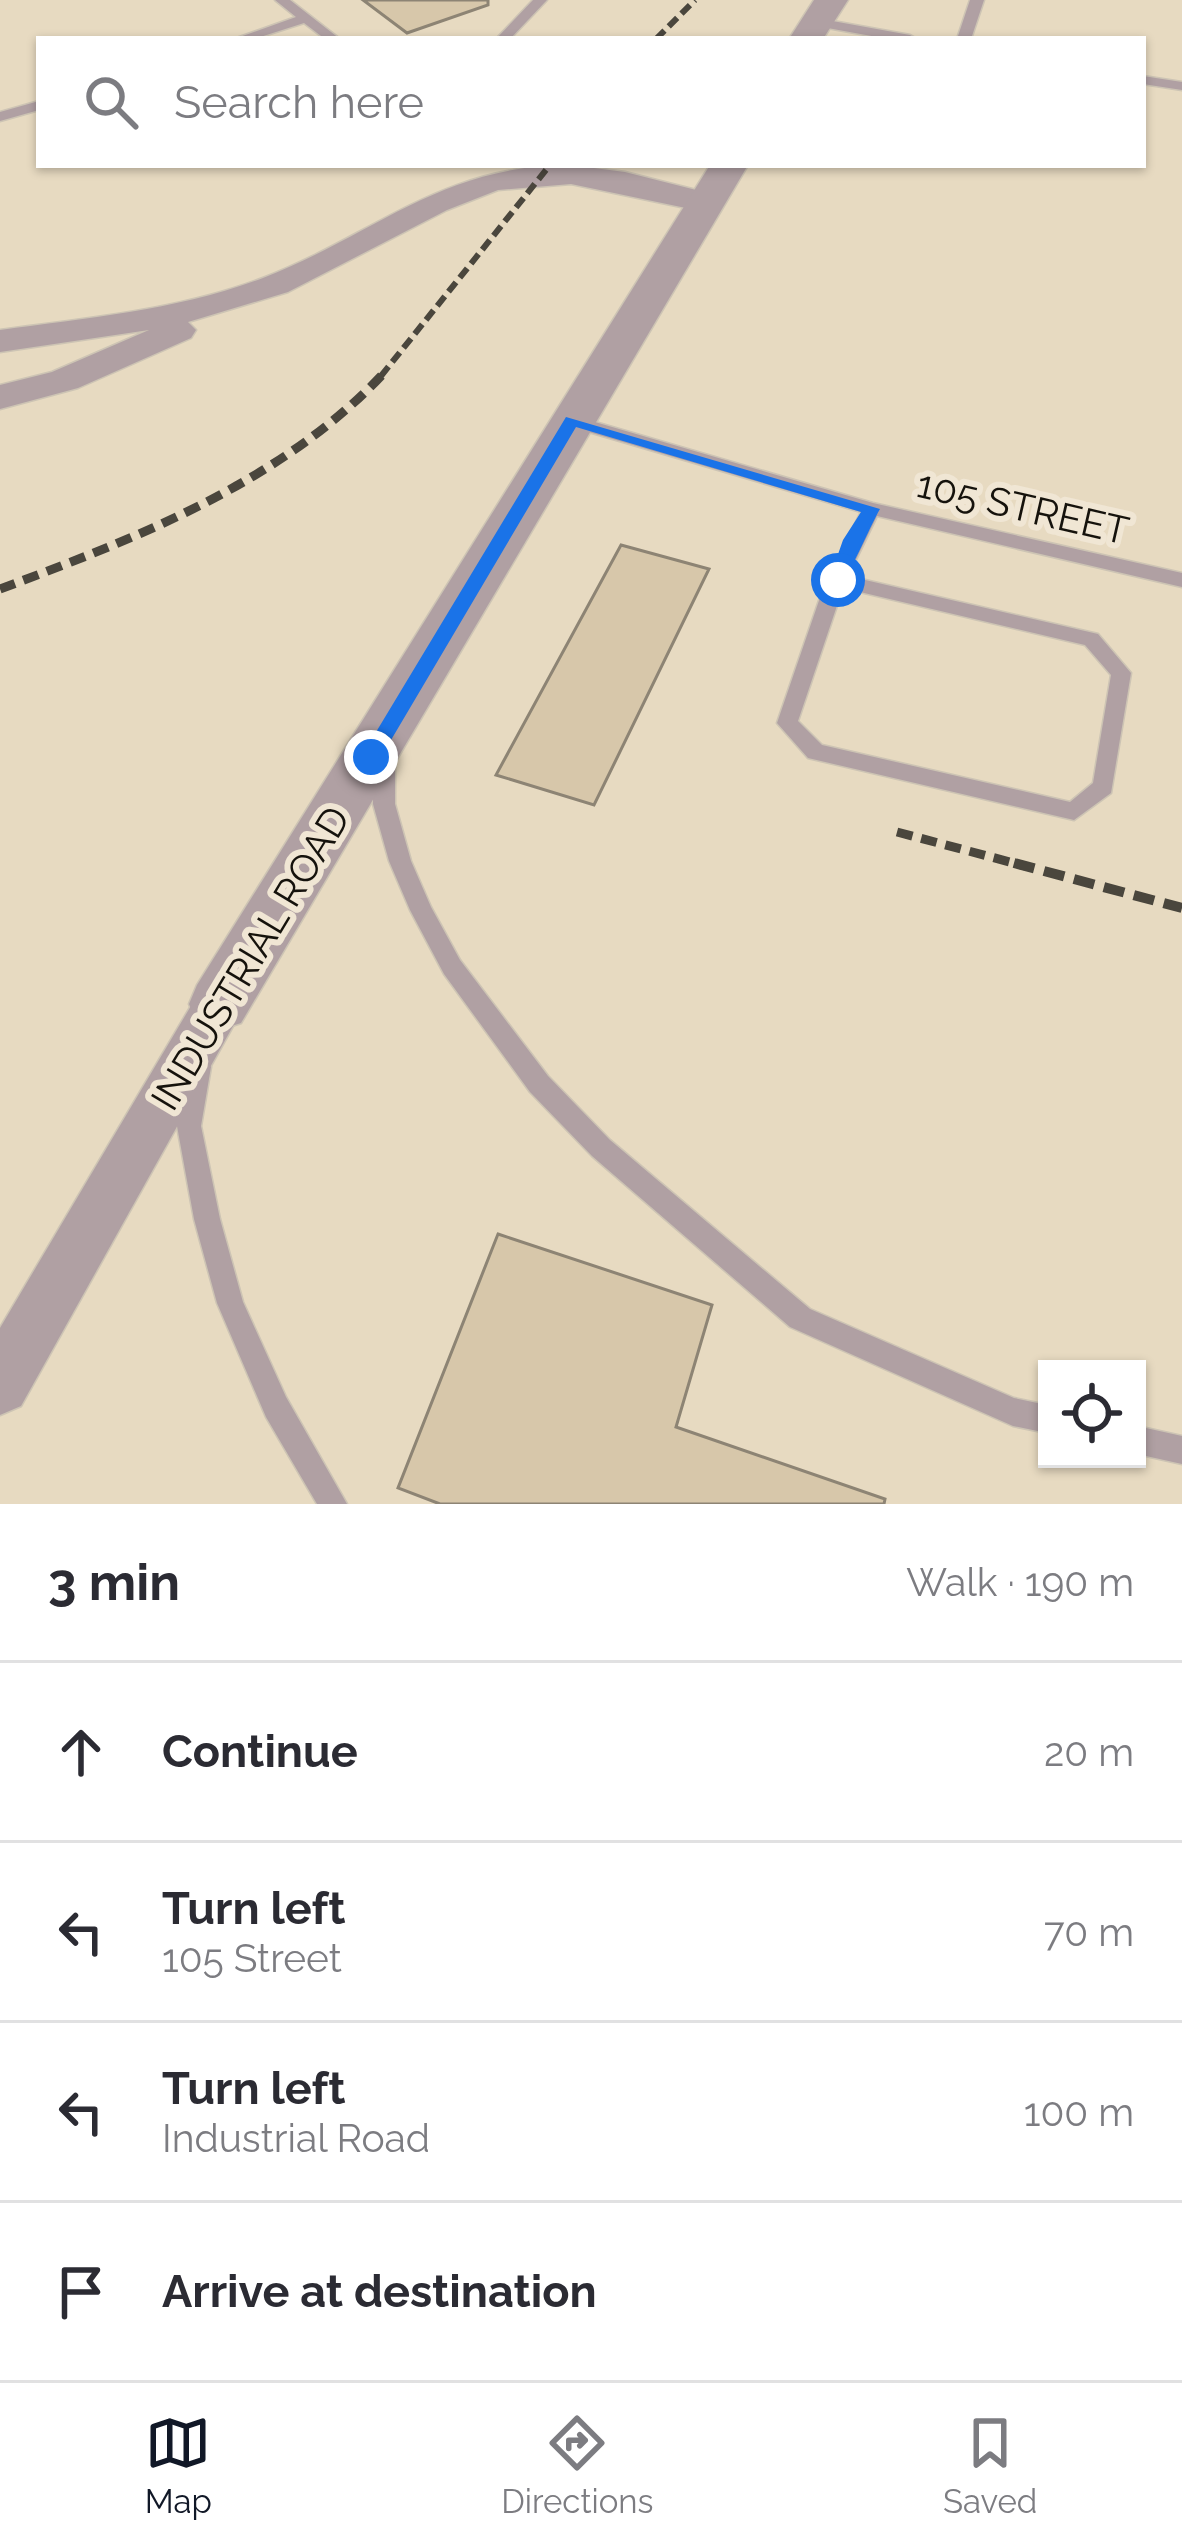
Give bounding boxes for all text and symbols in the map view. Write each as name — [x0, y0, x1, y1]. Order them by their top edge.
search box — [36, 36, 1146, 168]
icon: search — [78, 69, 144, 135]
text: Search here — [174, 76, 424, 129]
street label: 105 STREET — [913, 460, 1134, 554]
route start — [811, 553, 865, 607]
route end — [344, 730, 398, 784]
street label: INDUSTRIAL ROAD — [141, 798, 359, 1118]
map controls — [1038, 1360, 1146, 1468]
button: locate — [1038, 1360, 1146, 1468]
text: 3 min — [48, 1552, 180, 1612]
text: Walk · 190 m — [906, 1559, 1134, 1605]
icon: ahead — [48, 1719, 114, 1785]
text: Continue — [162, 1725, 358, 1778]
text: 20 m — [1044, 1729, 1134, 1775]
text: Turn left — [162, 1882, 345, 1935]
icon: left — [48, 1899, 114, 1965]
text: 70 m — [1044, 1909, 1134, 1955]
text: 105 Street — [162, 1935, 342, 1981]
text: Turn left — [162, 2062, 345, 2115]
icon: left — [48, 2079, 114, 2145]
text: 100 m — [1024, 2089, 1134, 2135]
text: Industrial Road — [162, 2115, 430, 2161]
icon: arrive — [48, 2259, 114, 2325]
text: Arrive at destination — [162, 2265, 597, 2318]
tab: Map — [145, 2410, 212, 2521]
tab: Directions — [501, 2410, 654, 2521]
tab: Saved — [943, 2410, 1037, 2521]

